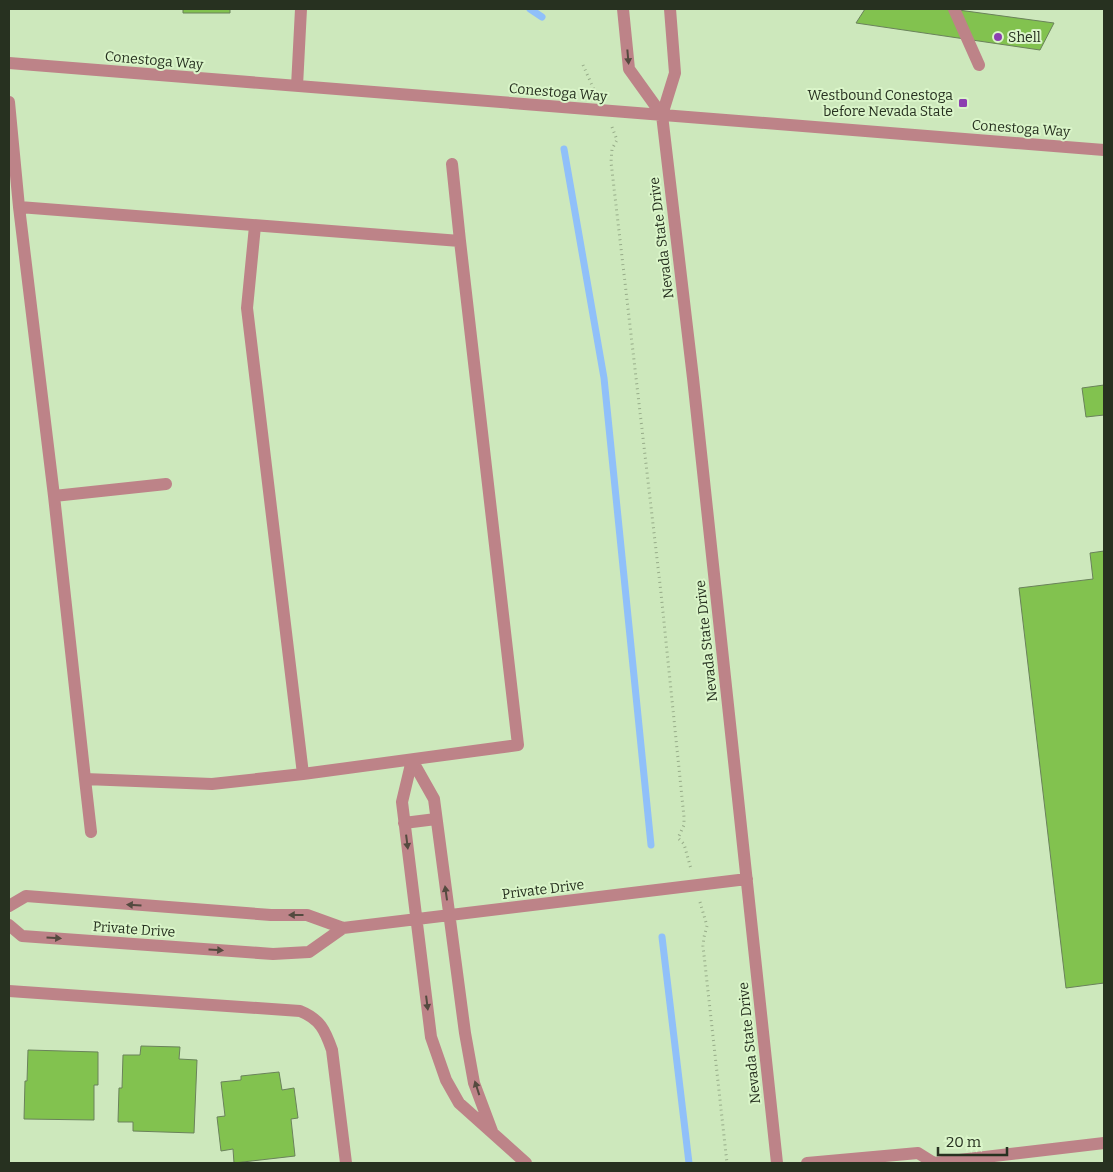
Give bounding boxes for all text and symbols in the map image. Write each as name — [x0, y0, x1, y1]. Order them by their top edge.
place label: Shell — [1008, 29, 1041, 46]
marker: Shell — [992, 31, 1004, 43]
street label: Conestoga Way — [104, 48, 204, 73]
one-way arrow — [624, 50, 632, 66]
street label: Conestoga Way — [508, 80, 608, 105]
place label: Westbound Conestoga before Nevada State — [807, 87, 953, 120]
marker: Westbound Conestoga before Nevada State — [957, 97, 969, 109]
street label: Conestoga Way — [971, 117, 1071, 140]
street label: Nevada State Drive — [646, 176, 677, 300]
street label: Nevada State Drive — [692, 579, 721, 703]
one-way arrow — [403, 834, 411, 850]
street label: Private Drive — [501, 876, 585, 903]
one-way arrow — [442, 885, 450, 901]
one-way arrow — [126, 900, 142, 908]
one-way arrow — [288, 911, 304, 919]
street label: Private Drive — [92, 918, 176, 941]
one-way arrow — [46, 934, 62, 942]
one-way arrow — [208, 946, 224, 954]
street label: Nevada State Drive — [735, 981, 764, 1105]
one-way arrow — [423, 995, 431, 1011]
one-way arrow — [472, 1081, 480, 1096]
scale bar — [938, 1124, 1007, 1156]
text: 20 m — [946, 1133, 982, 1151]

